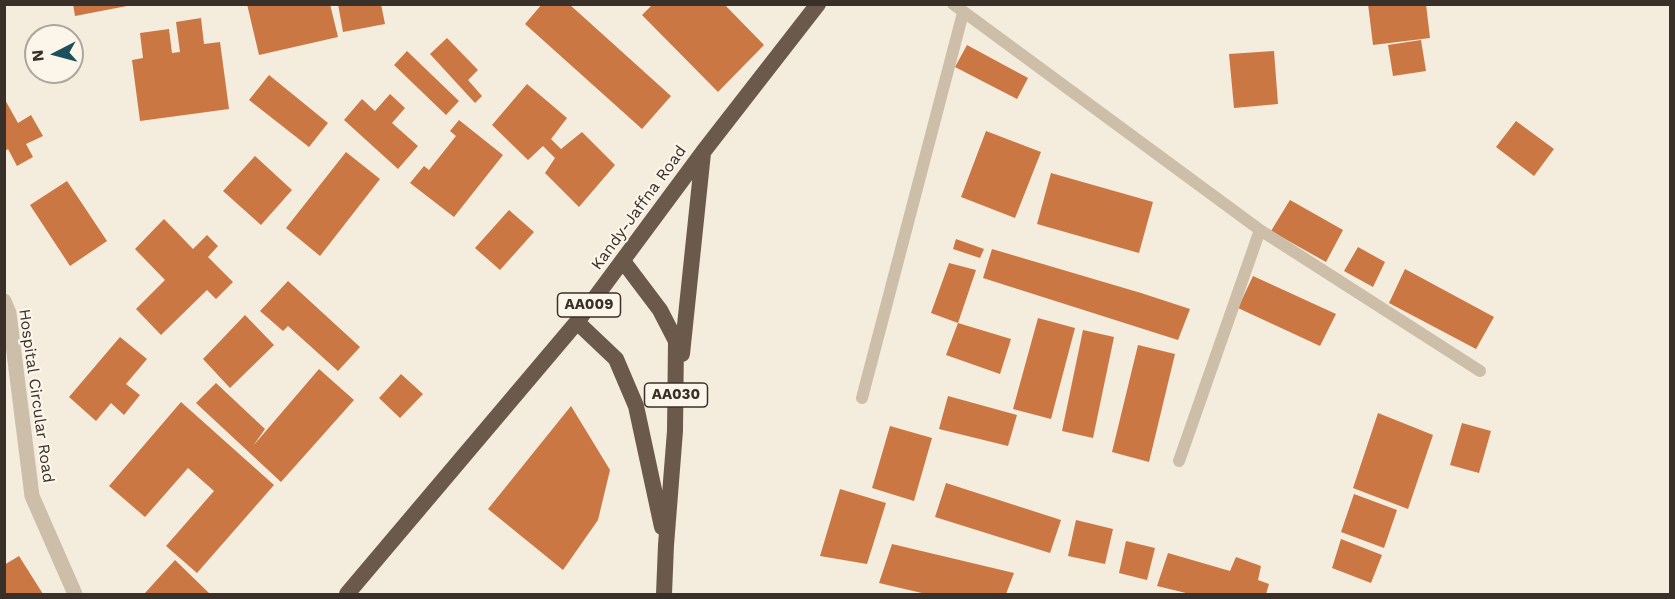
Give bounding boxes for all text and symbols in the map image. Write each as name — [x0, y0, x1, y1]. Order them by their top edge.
north arrow — [24, 24, 84, 84]
text: N — [28, 49, 48, 63]
street label: Kandy-Jaffna Road — [587, 142, 691, 274]
road number: AA009 — [558, 293, 620, 317]
street label: Hospital Circular Road — [14, 308, 58, 484]
road number: AA030 — [644, 383, 708, 407]

